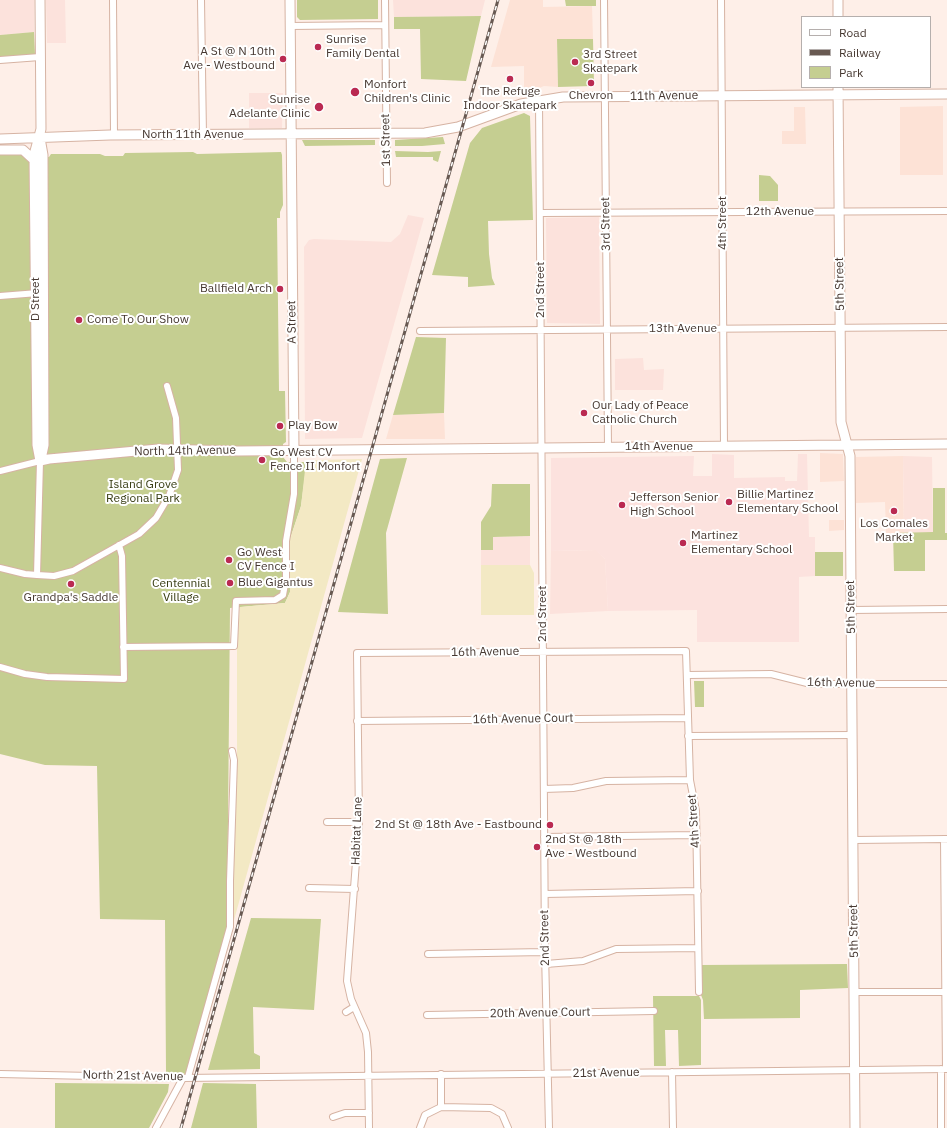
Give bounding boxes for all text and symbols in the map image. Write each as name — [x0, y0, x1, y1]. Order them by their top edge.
legend — [801, 16, 931, 88]
text: Road — [839, 25, 867, 40]
place label: Sunrise Family Dental — [326, 33, 399, 61]
marker: Sunrise Family Dental — [313, 42, 323, 52]
place label: A St @ N 10th Ave - Westbound — [183, 45, 275, 73]
text: Railway — [839, 45, 881, 60]
place label: 3rd Street Skatepark — [583, 48, 637, 76]
marker: A St @ N 10th Ave - Westbound — [278, 54, 288, 64]
marker: 3rd Street Skatepark — [570, 57, 580, 67]
text: Park — [839, 65, 863, 80]
marker: The Refuge Indoor Skatepark — [505, 74, 515, 84]
place label: Monfort Children's Clinic — [364, 78, 450, 106]
marker: Chevron — [586, 78, 596, 88]
place label: The Refuge Indoor Skatepark — [463, 85, 557, 113]
marker: Monfort Children's Clinic — [349, 86, 361, 98]
street label: 11th Avenue — [630, 88, 698, 104]
place label: Chevron — [569, 89, 613, 103]
place label: Sunrise Adelante Clinic — [229, 93, 310, 121]
marker: Sunrise Adelante Clinic — [313, 101, 325, 113]
street label: 1st Street — [378, 113, 394, 167]
street label: North 11th Avenue — [142, 128, 244, 142]
street label: 4th Street — [716, 196, 730, 250]
street label: 3rd Street — [598, 197, 614, 251]
street label: 12th Avenue — [746, 205, 814, 219]
street label: 5th Street — [832, 257, 848, 311]
street label: 2nd Street — [534, 262, 548, 318]
street label: D Street — [29, 277, 43, 321]
place label: Ballfield Arch — [200, 282, 272, 296]
marker: Ballfield Arch — [275, 284, 285, 294]
street label: A Street — [284, 300, 300, 344]
place label: Come To Our Show — [87, 313, 189, 327]
marker: Come To Our Show — [74, 315, 84, 325]
street label: 13th Avenue — [649, 322, 717, 336]
place label: Our Lady of Peace Catholic Church — [592, 399, 689, 427]
marker: Our Lady of Peace Catholic Church — [579, 408, 589, 418]
place label: Play Bow — [288, 419, 337, 433]
marker: Play Bow — [275, 421, 285, 431]
street label: 14th Avenue — [625, 440, 693, 454]
street label: North 14th Avenue — [134, 443, 236, 459]
place label: Go West CV Fence II Monfort — [270, 446, 360, 474]
marker: Go West CV Fence II Monfort — [257, 455, 267, 465]
park label: Island Grove Regional Park — [106, 478, 180, 506]
place label: Billie Martinez Elementary School — [737, 488, 838, 516]
place label: Jefferson Senior High School — [630, 491, 718, 519]
marker: Billie Martinez Elementary School — [724, 497, 734, 507]
marker: Jefferson Senior High School — [617, 500, 627, 510]
marker: Los Comales Market — [889, 506, 899, 516]
place label: Los Comales Market — [860, 517, 928, 545]
place label: Martinez Elementary School — [691, 529, 792, 557]
marker: Martinez Elementary School — [678, 538, 688, 548]
place label: Go West CV Fence I — [237, 546, 295, 574]
marker: Go West CV Fence I — [224, 555, 234, 565]
place label: Blue Gigantus — [238, 576, 313, 590]
park label: Centennial Village — [152, 577, 210, 605]
marker: Blue Gigantus — [225, 578, 235, 588]
marker: Grandpa's Saddle — [66, 579, 76, 589]
street label: 5th Street — [843, 580, 859, 634]
street label: 2nd Street — [536, 586, 550, 642]
place label: Grandpa's Saddle — [24, 591, 118, 605]
street label: 16th Avenue — [451, 644, 519, 660]
street label: 16th Avenue — [807, 675, 875, 691]
street label: 16th Avenue Court — [472, 711, 574, 727]
street label: 4th Street — [685, 794, 703, 848]
street label: Habitat Lane — [349, 797, 365, 865]
place label: 2nd St @ 18th Ave - Eastbound — [374, 818, 542, 832]
marker: 2nd St @ 18th Ave - Eastbound — [545, 820, 555, 830]
place label: 2nd St @ 18th Ave - Westbound — [545, 833, 637, 861]
marker: 2nd St @ 18th Ave - Westbound — [532, 842, 542, 852]
street label: 5th Street — [846, 904, 862, 958]
street label: 2nd Street — [537, 910, 553, 966]
street label: 20th Avenue Court — [489, 1005, 591, 1021]
street label: 21st Avenue — [572, 1065, 640, 1081]
street label: North 21st Avenue — [82, 1068, 184, 1084]

